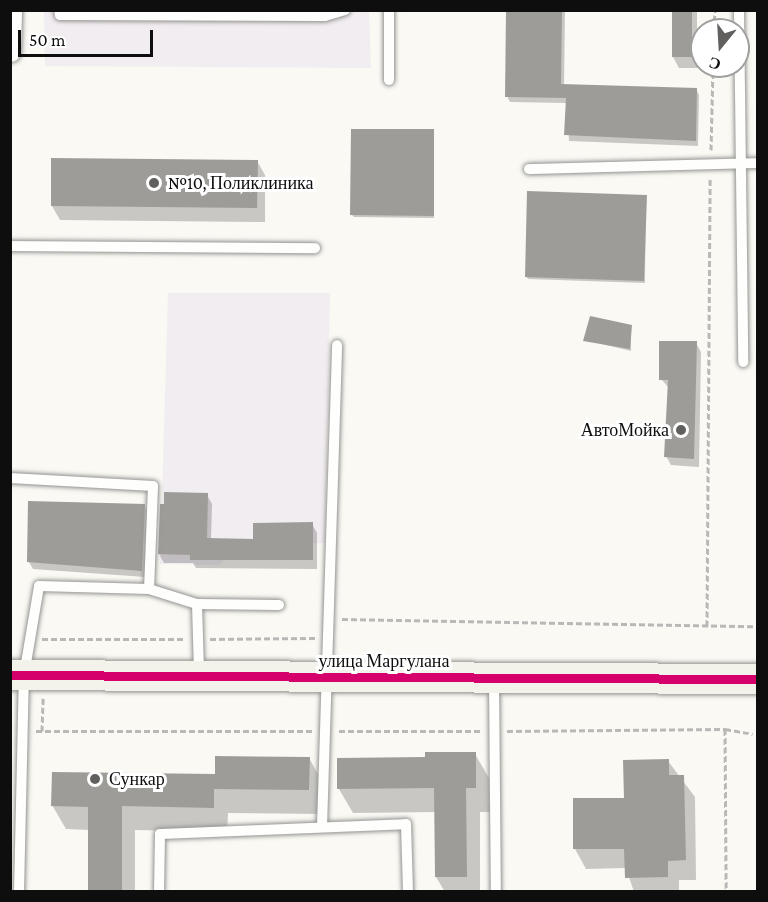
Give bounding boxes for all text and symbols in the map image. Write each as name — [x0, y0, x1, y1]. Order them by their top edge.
scale bar — [21, 18, 156, 56]
north arrow — [690, 18, 750, 78]
text: 50 m — [29, 30, 66, 50]
text: С — [707, 54, 723, 74]
place label: №10, Поликлиника — [168, 172, 314, 194]
marker: №10, Поликлиника — [145, 174, 163, 192]
place label: АвтоМойка — [581, 419, 669, 441]
marker: АвтоМойка — [674, 423, 688, 437]
street label: улица Маргулана — [318, 650, 450, 672]
place label: Сункар — [109, 768, 165, 790]
marker: Сункар — [86, 770, 104, 788]

